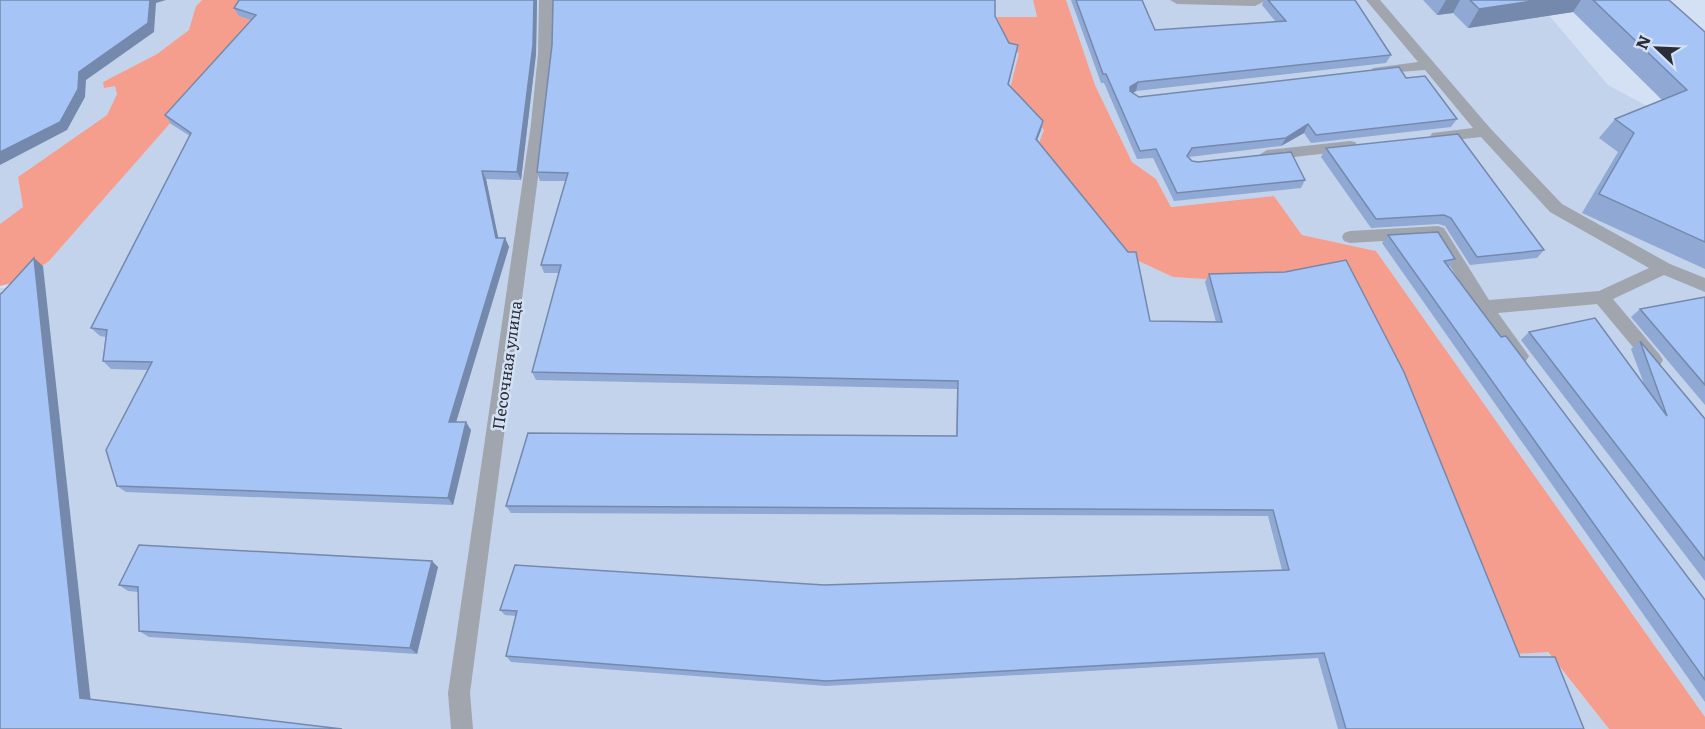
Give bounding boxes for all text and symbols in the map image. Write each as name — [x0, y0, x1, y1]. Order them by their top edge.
north arrow — [1627, 18, 1687, 78]
text: N — [1629, 31, 1656, 53]
street label: Песочная улица — [485, 298, 527, 431]

